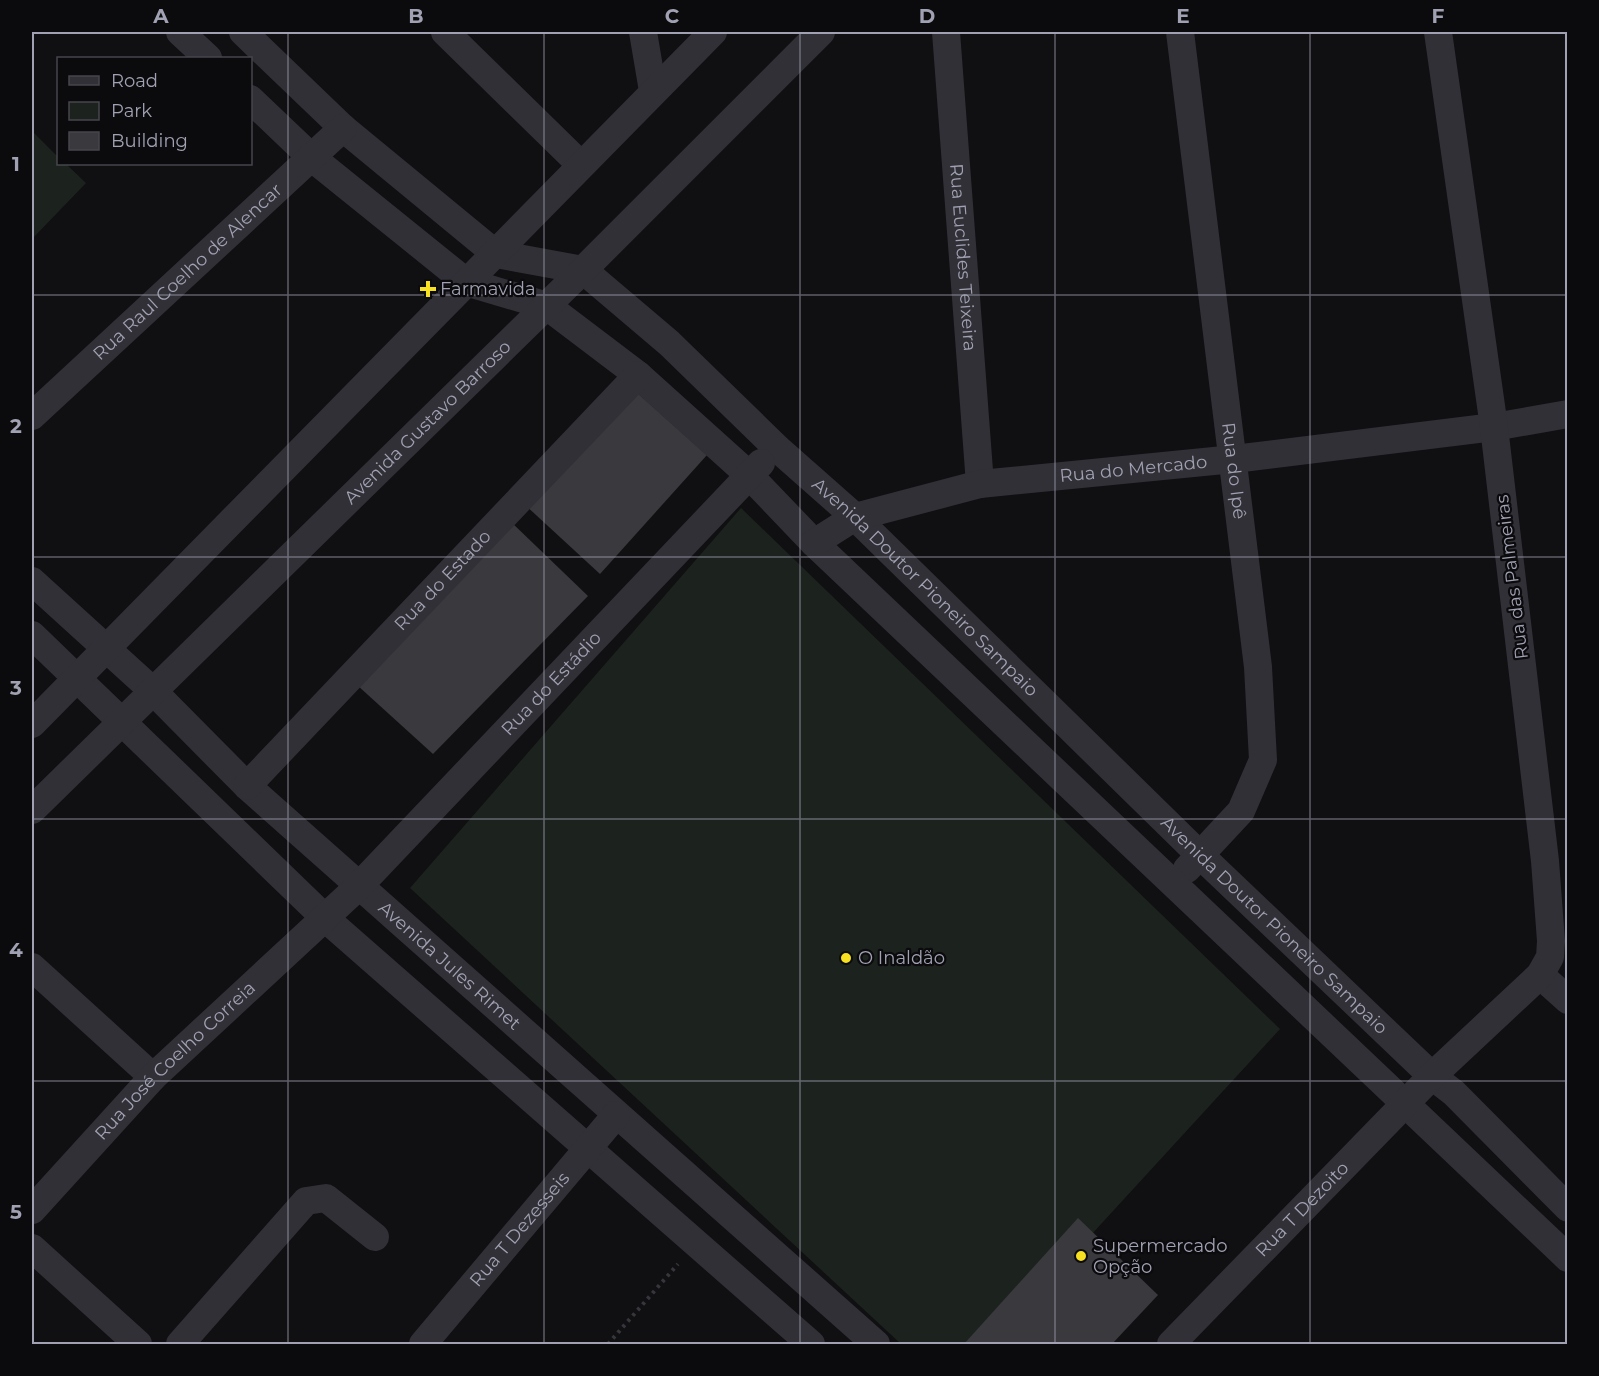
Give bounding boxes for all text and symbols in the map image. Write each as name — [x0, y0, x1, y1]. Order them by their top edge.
text: A — [152, 4, 169, 28]
text: B — [408, 4, 424, 28]
text: C — [665, 4, 680, 28]
text: D — [919, 4, 935, 28]
text: E — [1176, 4, 1190, 28]
text: F — [1432, 4, 1445, 28]
legend — [57, 57, 252, 165]
text: Road — [111, 70, 158, 92]
text: Park — [111, 100, 152, 122]
text: Building — [111, 130, 188, 152]
text: 1 — [12, 152, 20, 176]
street label: Rua Euclides Teixeira — [945, 163, 981, 352]
street label: Rua Raul Coelho de Alencar — [88, 179, 287, 365]
place label: Farmavida — [440, 278, 536, 300]
marker: Farmavida — [421, 282, 435, 296]
street label: Avenida Gustavo Barroso — [340, 336, 516, 509]
text: 2 — [10, 414, 22, 438]
street label: Rua do Ipê — [1217, 421, 1251, 520]
street label: Rua do Mercado — [1059, 451, 1208, 487]
street label: Avenida Doutor Pioneiro Sampaio — [807, 473, 1043, 701]
street label: Rua das Palmeiras — [1491, 493, 1533, 661]
street label: Rua do Estado — [390, 525, 496, 635]
street label: Rua do Estádio — [497, 627, 606, 740]
text: 3 — [9, 676, 22, 700]
street label: Avenida Doutor Pioneiro Sampaio — [1156, 812, 1392, 1039]
street label: Avenida Jules Rimet — [374, 897, 525, 1035]
text: 4 — [9, 938, 23, 962]
place label: O Inaldão — [858, 947, 945, 969]
marker: O Inaldão — [839, 951, 853, 965]
street label: Rua José Coelho Correia — [90, 977, 260, 1144]
street label: Rua T Dezoito — [1251, 1157, 1353, 1262]
street label: Rua T Dezesseis — [465, 1167, 574, 1291]
text: 5 — [10, 1200, 22, 1224]
place label: Supermercado Opção — [1093, 1235, 1228, 1278]
marker: Supermercado Opção — [1074, 1249, 1088, 1263]

